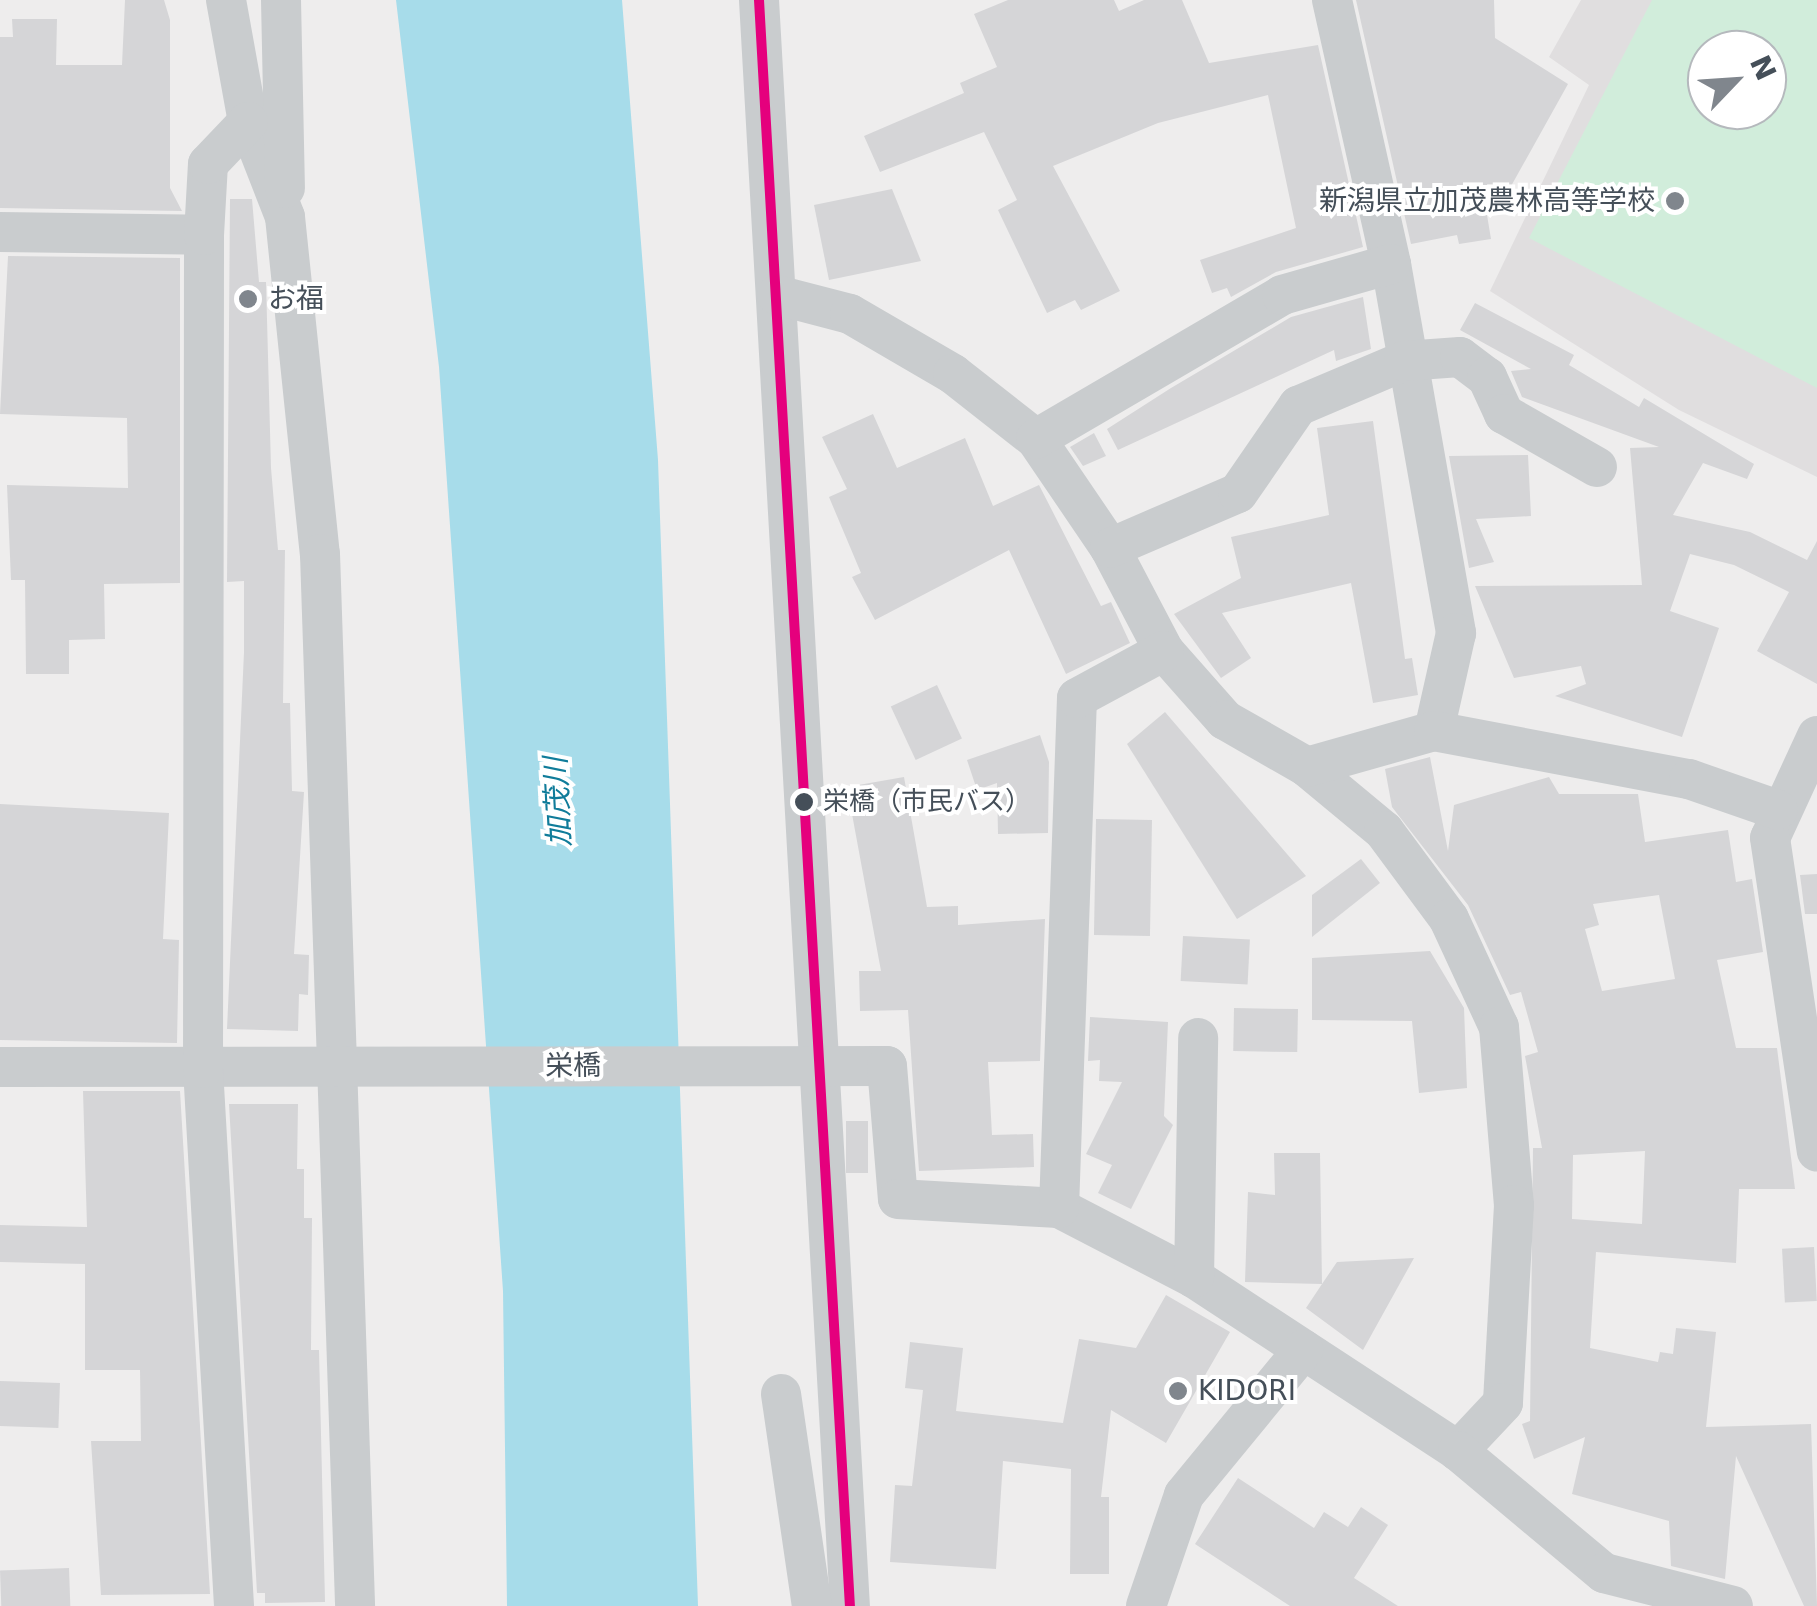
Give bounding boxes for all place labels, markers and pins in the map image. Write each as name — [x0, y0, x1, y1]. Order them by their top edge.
place label: 新潟県立加茂農林高等学校 — [1319, 184, 1655, 218]
marker: 新潟県立加茂農林高等学校 — [1664, 190, 1686, 212]
place label: お福 — [268, 282, 324, 316]
marker: お福 — [237, 288, 259, 310]
place label: 栄橋（市民バス） — [823, 786, 1031, 818]
marker: 栄橋（市民バス） — [794, 792, 814, 812]
place label: KIDORI — [1198, 1374, 1296, 1408]
marker: KIDORI — [1167, 1380, 1189, 1402]

